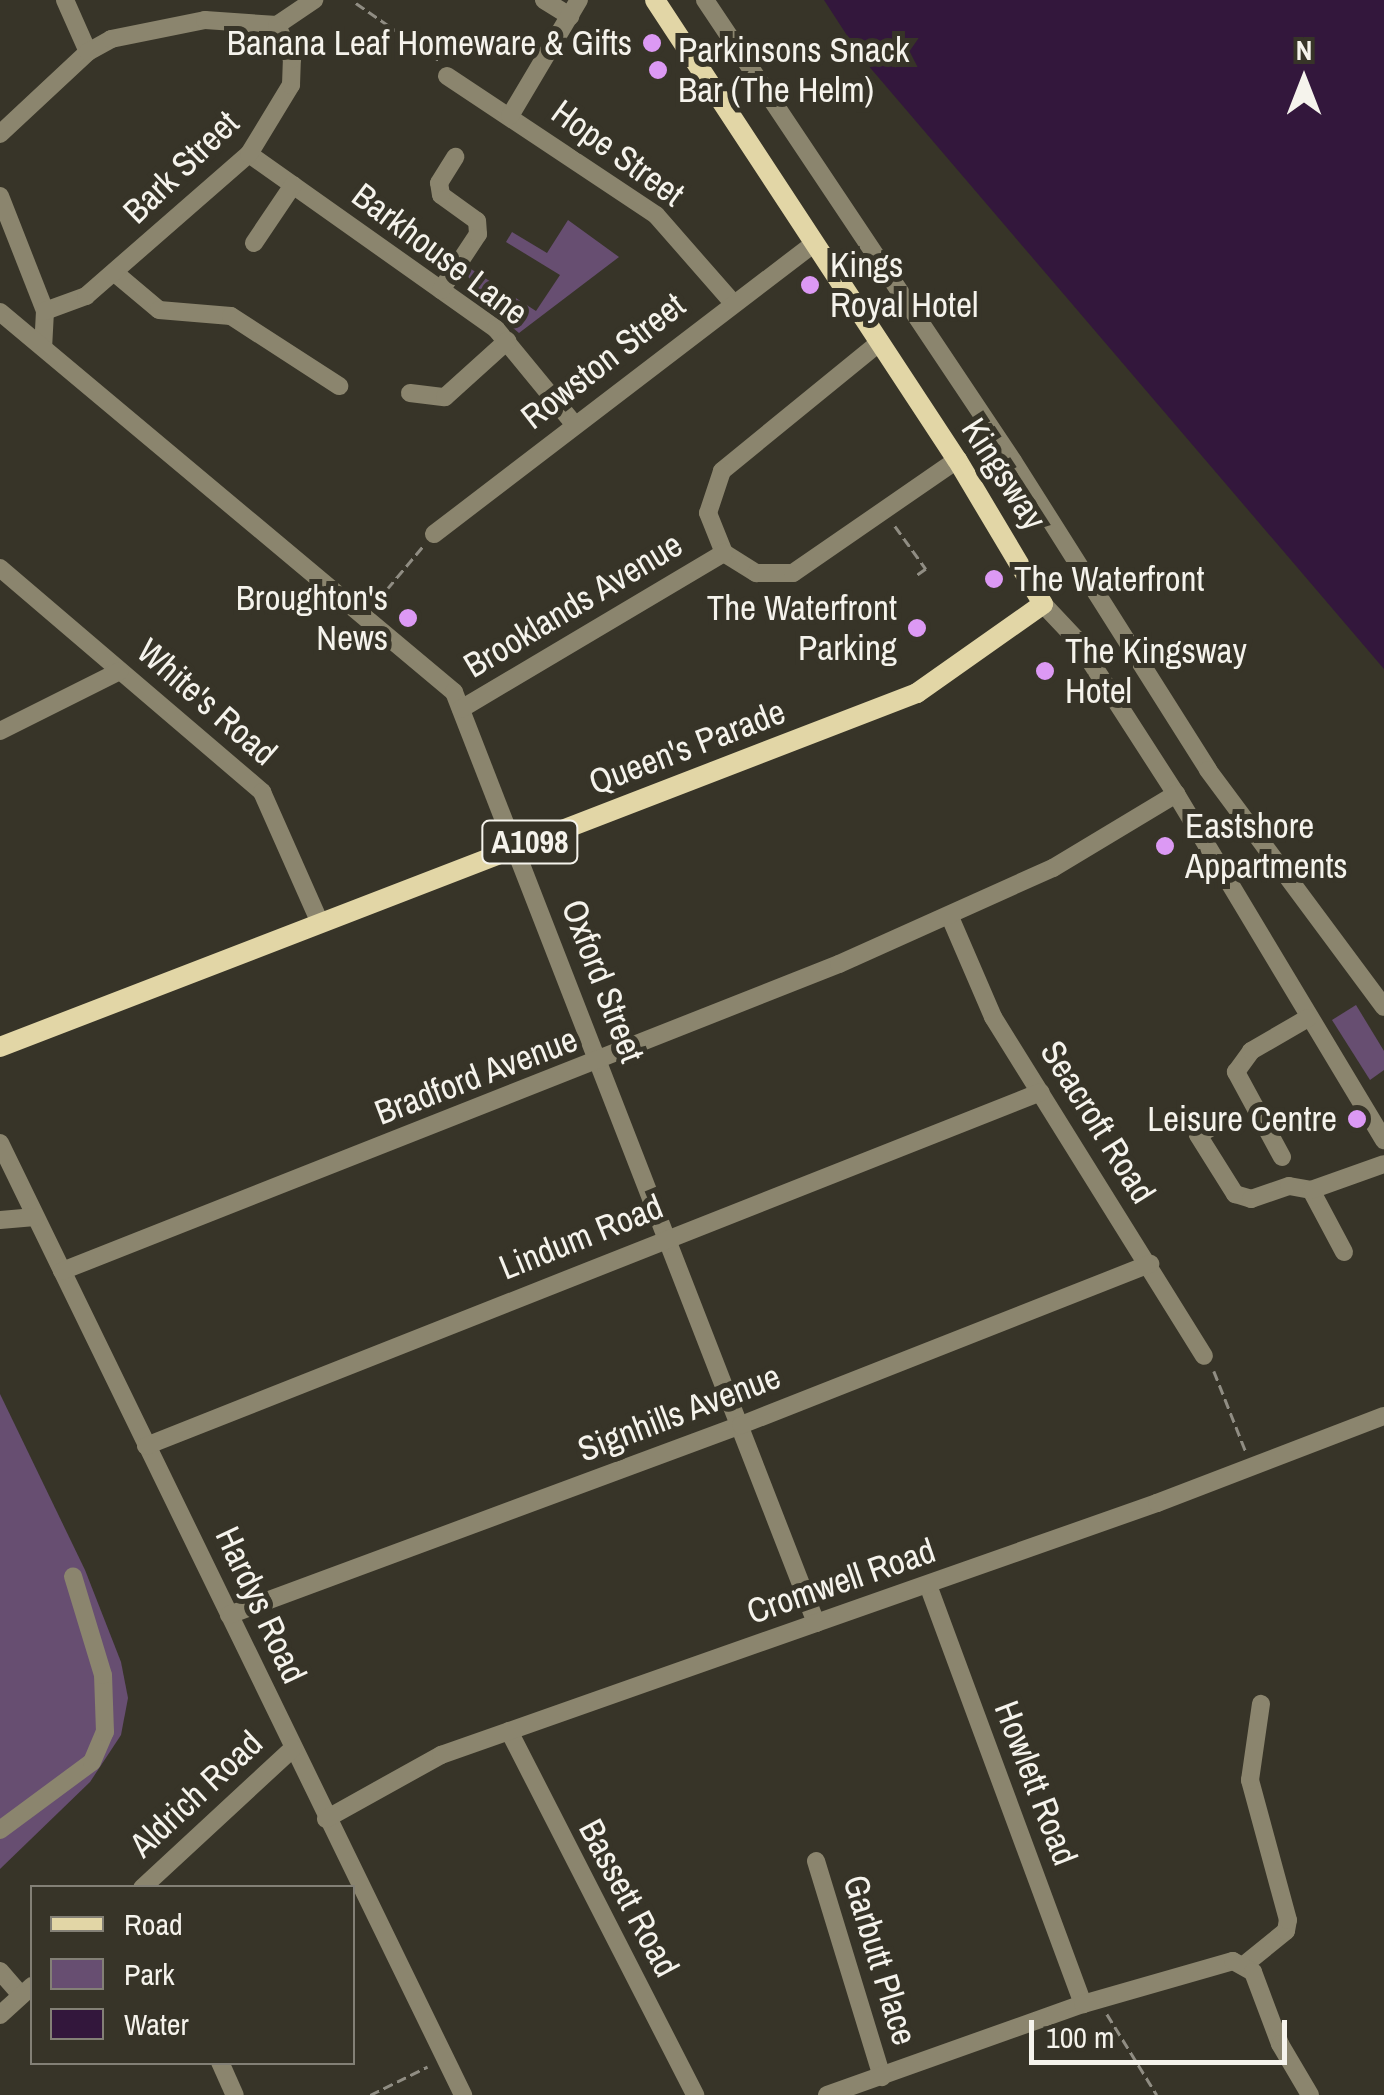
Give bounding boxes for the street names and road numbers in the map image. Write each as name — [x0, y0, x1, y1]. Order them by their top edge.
street label: Hope Street — [544, 91, 692, 215]
street label: Bark Street — [115, 102, 247, 232]
street label: Barkhouse Lane — [344, 174, 536, 334]
street label: Rowston Street — [513, 284, 693, 438]
street label: Kingsway — [953, 410, 1055, 538]
street label: Brooklands Avenue — [456, 523, 690, 687]
street label: White's Road — [129, 630, 285, 774]
street label: Queen's Parade — [583, 690, 791, 804]
road number: A1098 — [480, 815, 580, 869]
street label: Oxford Street — [553, 894, 653, 1068]
street label: Bradford Avenue — [368, 1018, 584, 1134]
street label: Seacroft Road — [1032, 1033, 1164, 1211]
street label: Lindum Road — [493, 1185, 669, 1289]
street label: Signhills Avenue — [571, 1355, 787, 1471]
street label: Hardys Road — [207, 1520, 315, 1690]
street label: Cromwell Road — [741, 1529, 941, 1633]
street label: Howlett Road — [986, 1695, 1086, 1871]
street label: Aldrich Road — [121, 1722, 271, 1866]
street label: Bassett Road — [570, 1812, 688, 1984]
street label: Garbutt Place — [834, 1870, 926, 2050]

